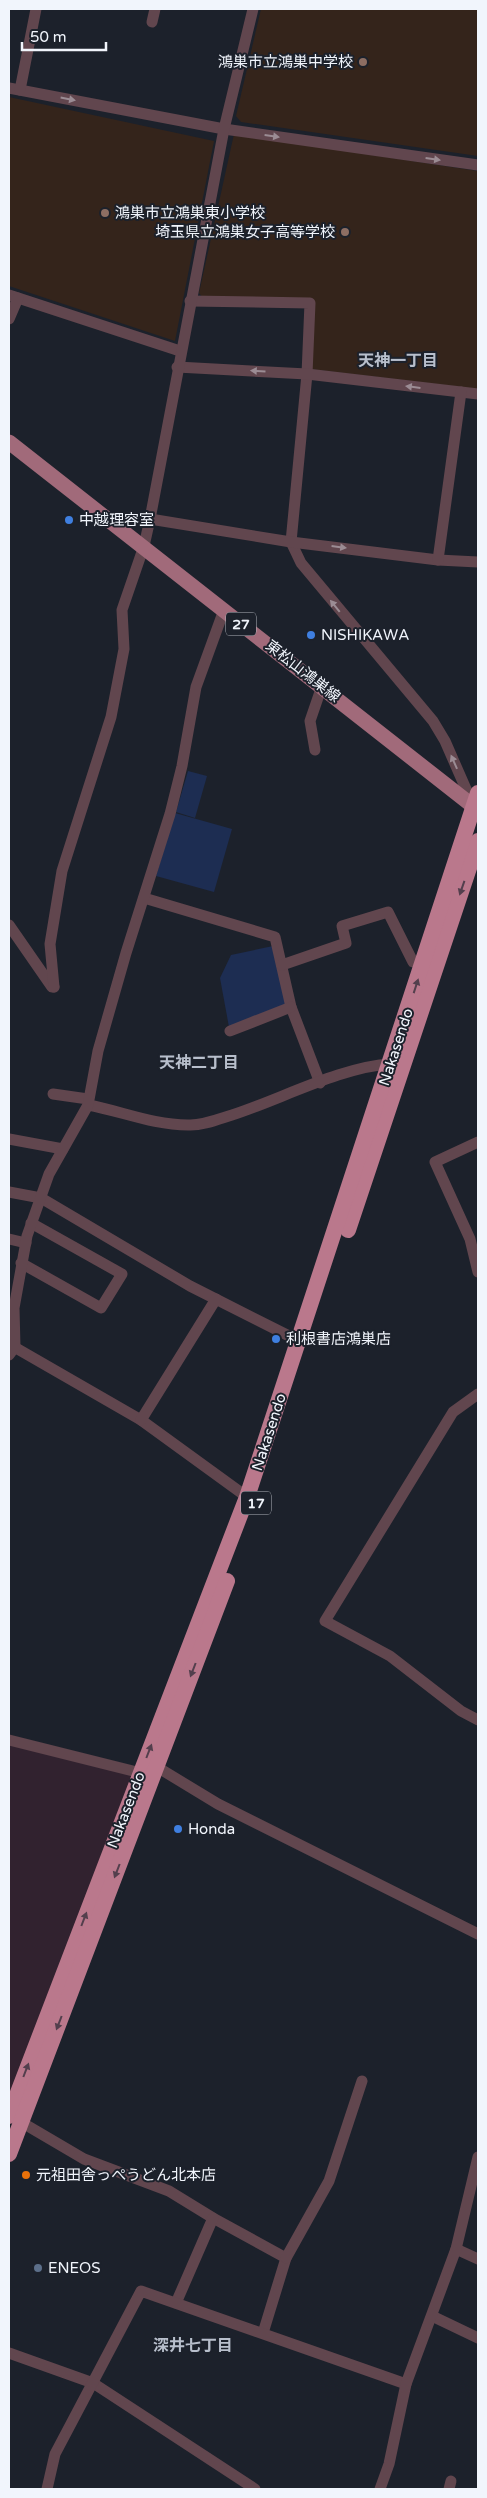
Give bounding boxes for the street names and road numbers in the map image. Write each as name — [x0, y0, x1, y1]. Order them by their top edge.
road number: 27 — [226, 612, 256, 636]
street label: 東松山鴻巣線 — [262, 636, 344, 706]
street label: Nakasendo — [375, 1006, 417, 1088]
street label: Nakasendo — [248, 1391, 290, 1473]
road number: 17 — [241, 1492, 271, 1515]
street label: Nakasendo — [103, 1769, 149, 1851]

